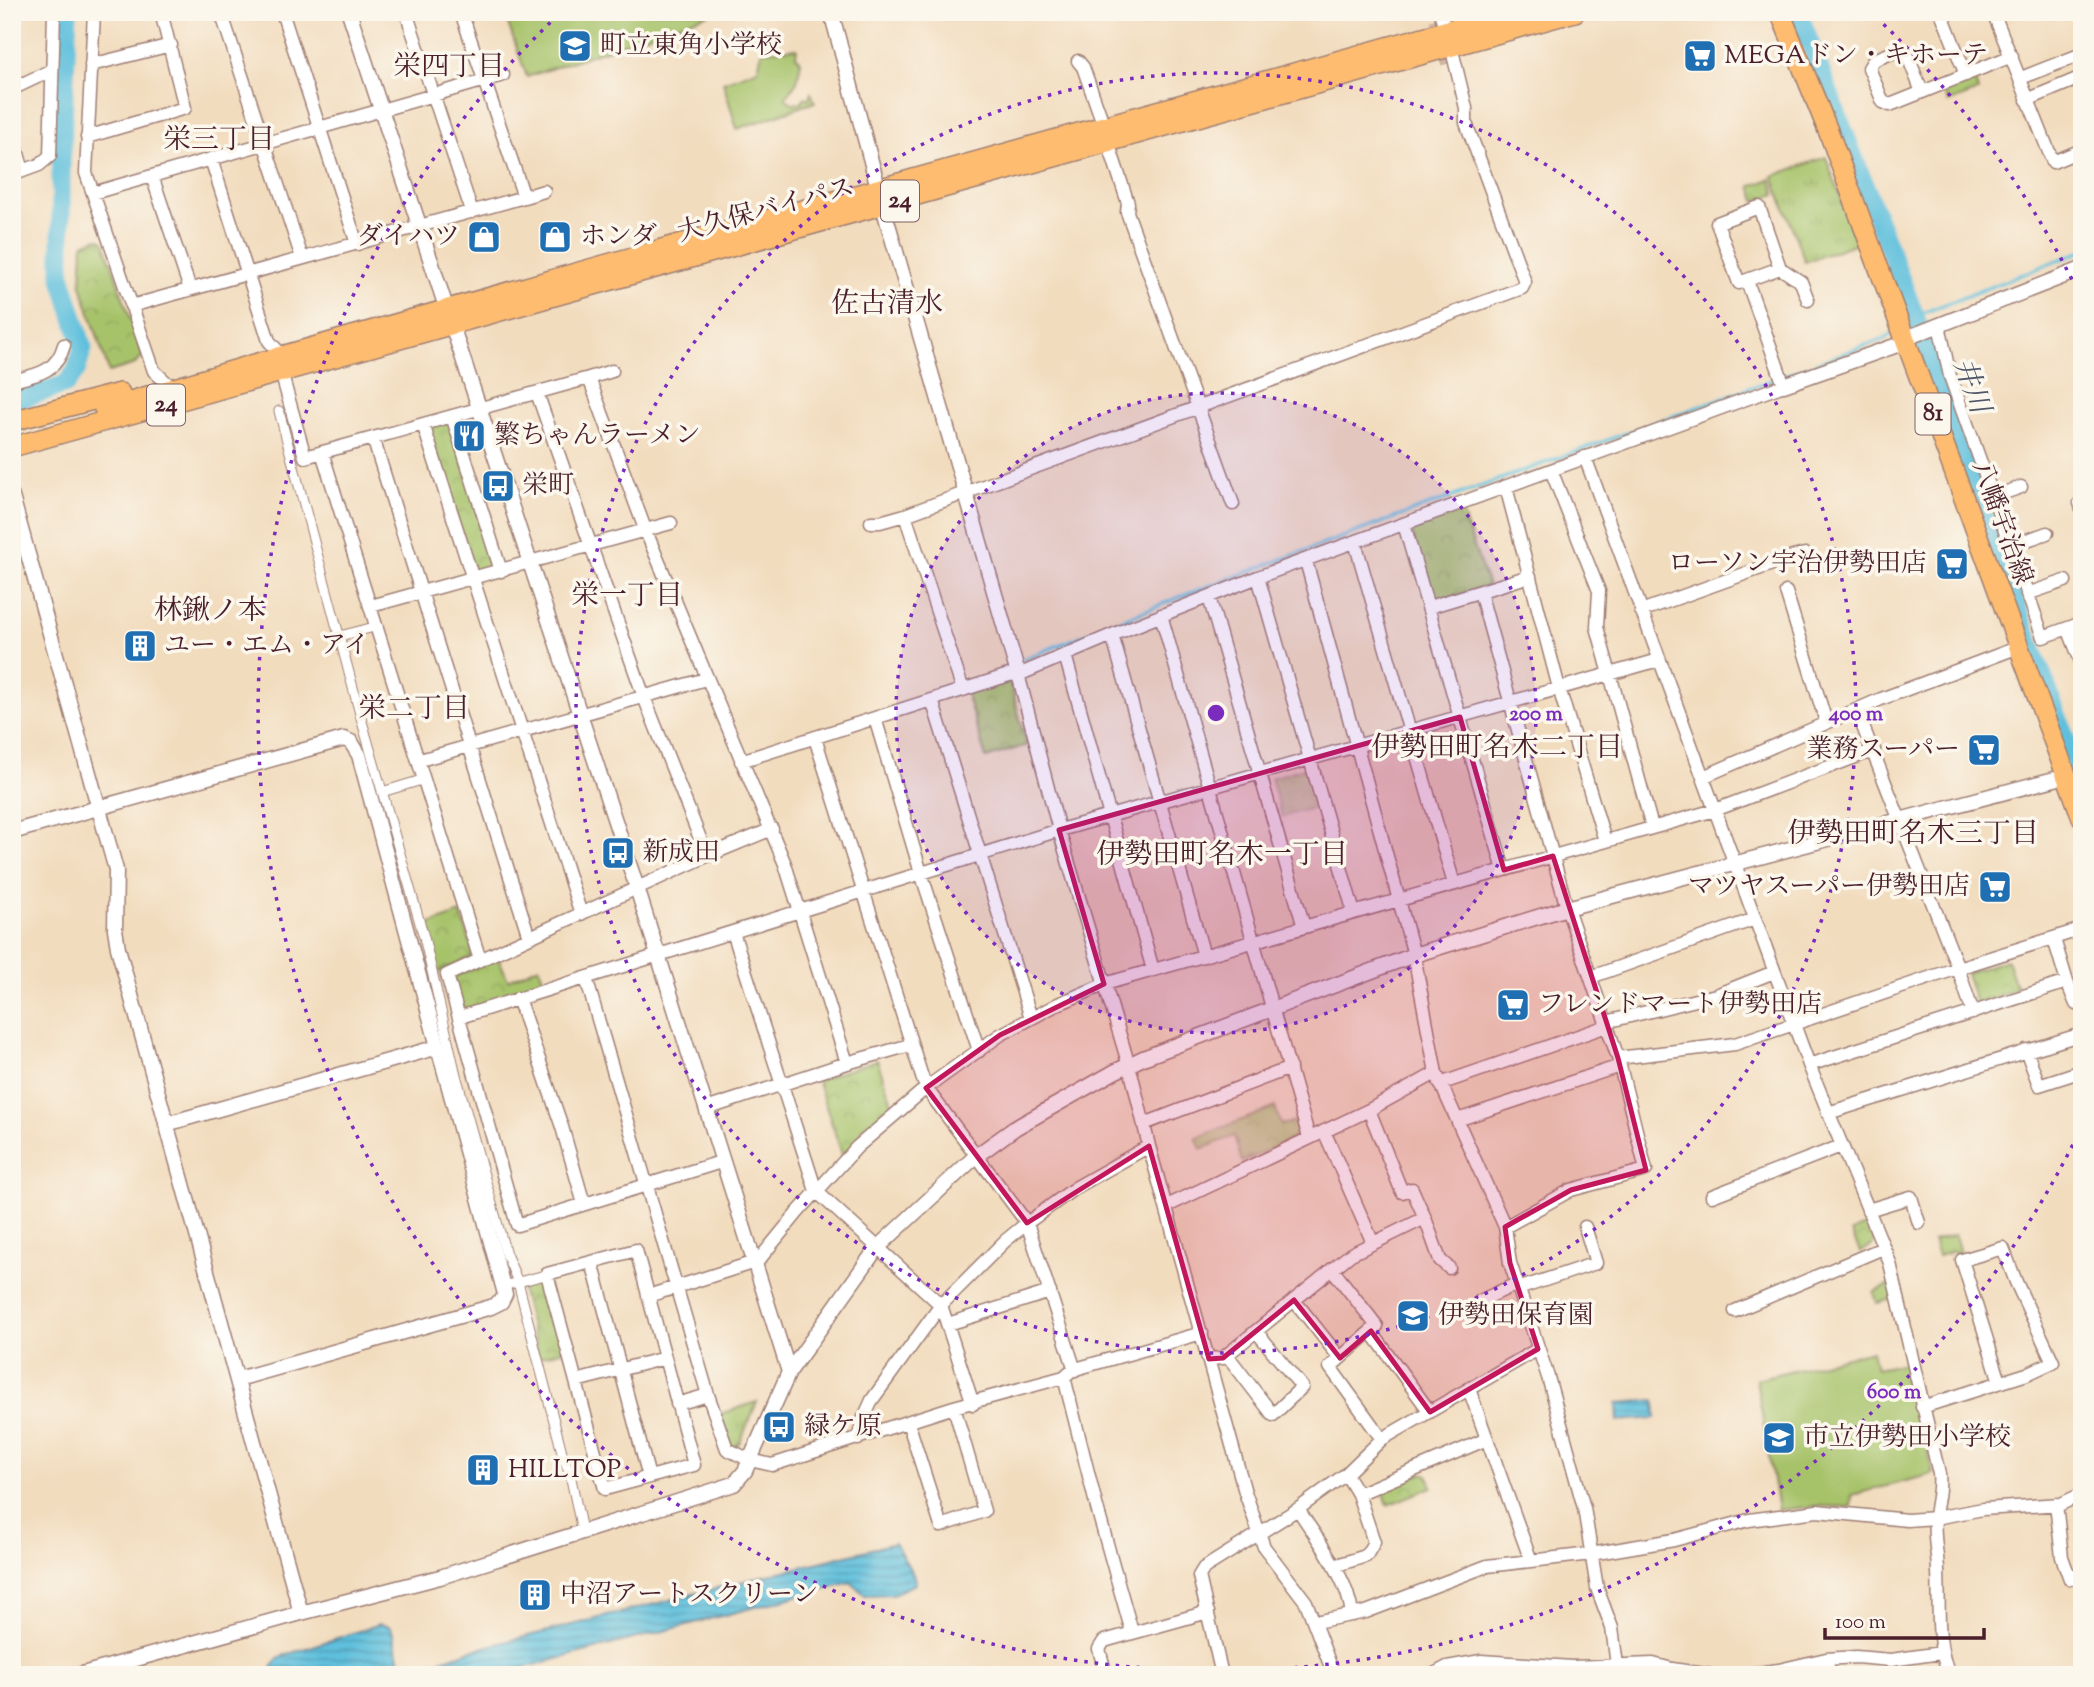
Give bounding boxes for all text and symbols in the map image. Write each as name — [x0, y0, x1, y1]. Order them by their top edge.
school or university icon: 町立東角小学校 — [556, 27, 594, 65]
place label: 町立東角小学校 — [600, 28, 782, 65]
supermarket icon: MEGAドン・キホーテ — [1681, 37, 1719, 75]
place label: MEGAドン・キホーテ — [1724, 38, 1988, 75]
district label: 栄四丁目 — [393, 48, 505, 88]
district label: 栄三丁目 — [163, 121, 275, 161]
street label: 大久保バイパス — [674, 170, 858, 252]
road number: 24 — [881, 181, 919, 222]
shop icon: ダイハツ — [465, 218, 503, 256]
shop icon: ホンダ — [536, 218, 574, 256]
place label: ダイハツ — [357, 219, 460, 256]
place label: ホンダ — [580, 219, 657, 256]
district label: 佐古清水 — [831, 285, 943, 325]
water label: 井川 — [1942, 353, 1999, 422]
road number: 24 — [147, 384, 185, 426]
road number: 81 — [1916, 394, 1951, 435]
restaurant icon: 繁ちゃんラーメン — [450, 417, 488, 455]
place label: 繁ちゃんラーメン — [494, 418, 701, 455]
street label: 八幡宇治線 — [1961, 456, 2041, 590]
bus stop icon: 栄町 — [479, 467, 517, 505]
place label: 栄町 — [522, 468, 574, 505]
supermarket icon: ローソン宇治伊勢田店 — [1933, 545, 1971, 583]
place label: ローソン宇治伊勢田店 — [1668, 546, 1927, 583]
district label: 栄一丁目 — [571, 577, 683, 617]
district label: 林鍬ノ本 — [154, 592, 266, 632]
building icon: ユー・エム・アイ — [121, 627, 159, 665]
place label: ユー・エム・アイ — [164, 628, 370, 665]
district label: 栄二丁目 — [358, 690, 470, 730]
text: 200 m — [1509, 700, 1564, 730]
text: 400 m — [1828, 700, 1884, 730]
centre of rings — [1204, 701, 1228, 725]
district label: 伊勢田町名木二丁目 — [1371, 729, 1623, 769]
supermarket icon: 業務スーパー — [1965, 731, 2003, 769]
place label: 業務スーパー — [1807, 732, 1960, 769]
district label: 伊勢田町名木三丁目 — [1787, 815, 2039, 855]
bus stop icon: 新成田 — [599, 834, 637, 872]
place label: 新成田 — [642, 835, 720, 872]
district label: 伊勢田町名木一丁目 — [1096, 836, 1348, 876]
supermarket icon: マツヤスーパー伊勢田店 — [1976, 868, 2014, 906]
place label: マツヤスーパー伊勢田店 — [1688, 869, 1970, 906]
supermarket icon: フレンドマート伊勢田店 — [1494, 986, 1532, 1024]
place label: フレンドマート伊勢田店 — [1538, 987, 1822, 1024]
school or university icon: 伊勢田保育園 — [1394, 1297, 1432, 1335]
place label: 伊勢田保育園 — [1438, 1298, 1594, 1335]
text: 600 m — [1867, 1378, 1922, 1408]
bus stop icon: 緑ケ原 — [760, 1408, 798, 1446]
place label: 緑ケ原 — [804, 1409, 882, 1446]
school or university icon: 市立伊勢田小学校 — [1760, 1419, 1798, 1457]
place label: 市立伊勢田小学校 — [1803, 1420, 2011, 1457]
building icon: HILLTOP — [464, 1451, 502, 1489]
place label: HILLTOP — [508, 1452, 621, 1489]
building icon: 中沼アートスクリーン — [516, 1576, 554, 1614]
place label: 中沼アートスクリーン — [560, 1577, 818, 1614]
scale bar — [1825, 1596, 1984, 1640]
text: 100 m — [1835, 1608, 1886, 1638]

